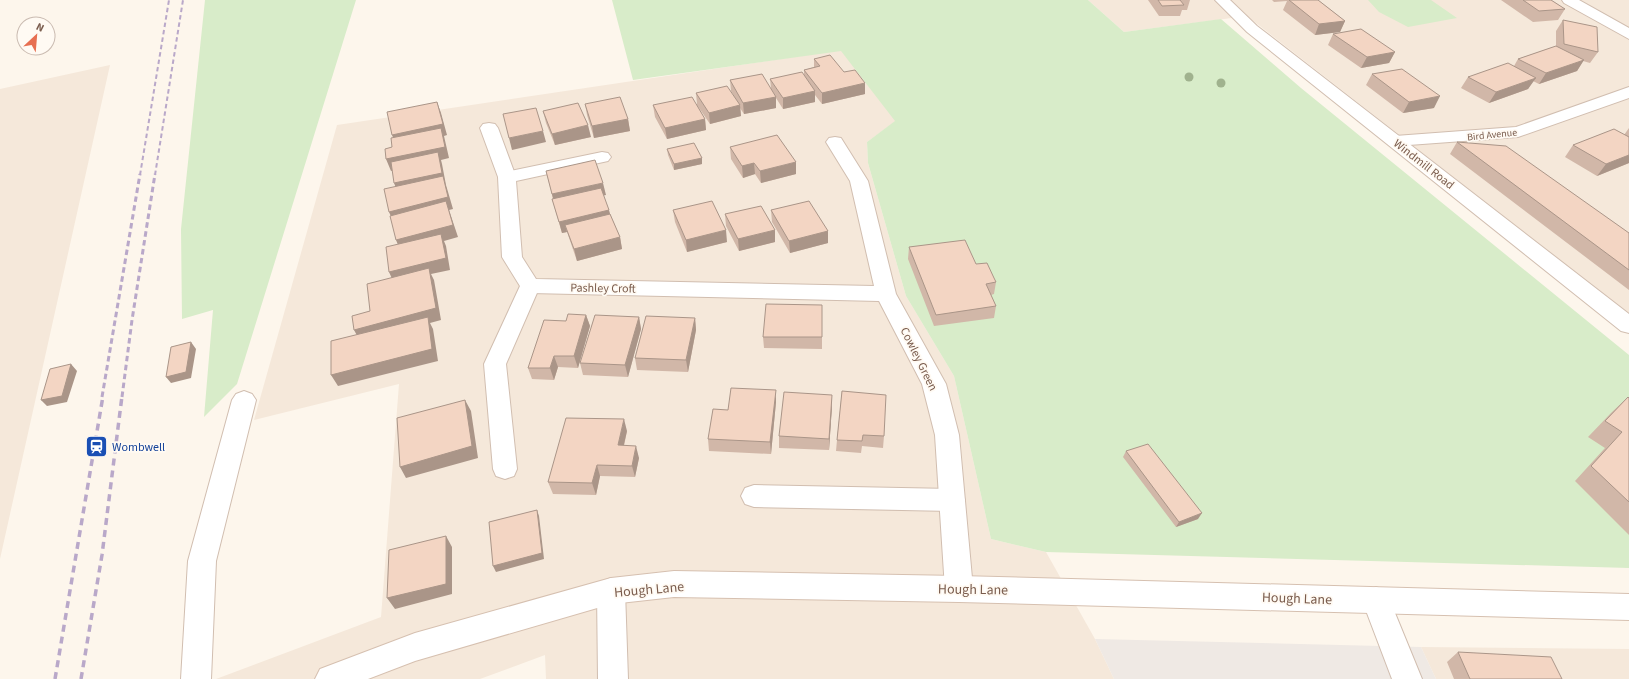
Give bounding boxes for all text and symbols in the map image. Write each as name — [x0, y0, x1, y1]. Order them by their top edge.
north arrow — [16, 16, 56, 56]
text: N — [34, 19, 47, 36]
street label: Bird Avenue — [1466, 125, 1518, 145]
street label: Windmill Road — [1390, 135, 1458, 194]
street label: Pashley Croft — [570, 279, 636, 298]
street label: Cowley Green — [896, 325, 941, 394]
station icon: Wombwell — [84, 434, 110, 460]
place label: Wombwell — [112, 439, 165, 456]
street label: Hough Lane — [613, 577, 685, 603]
street label: Hough Lane — [938, 579, 1008, 601]
street label: Hough Lane — [1261, 588, 1332, 610]

